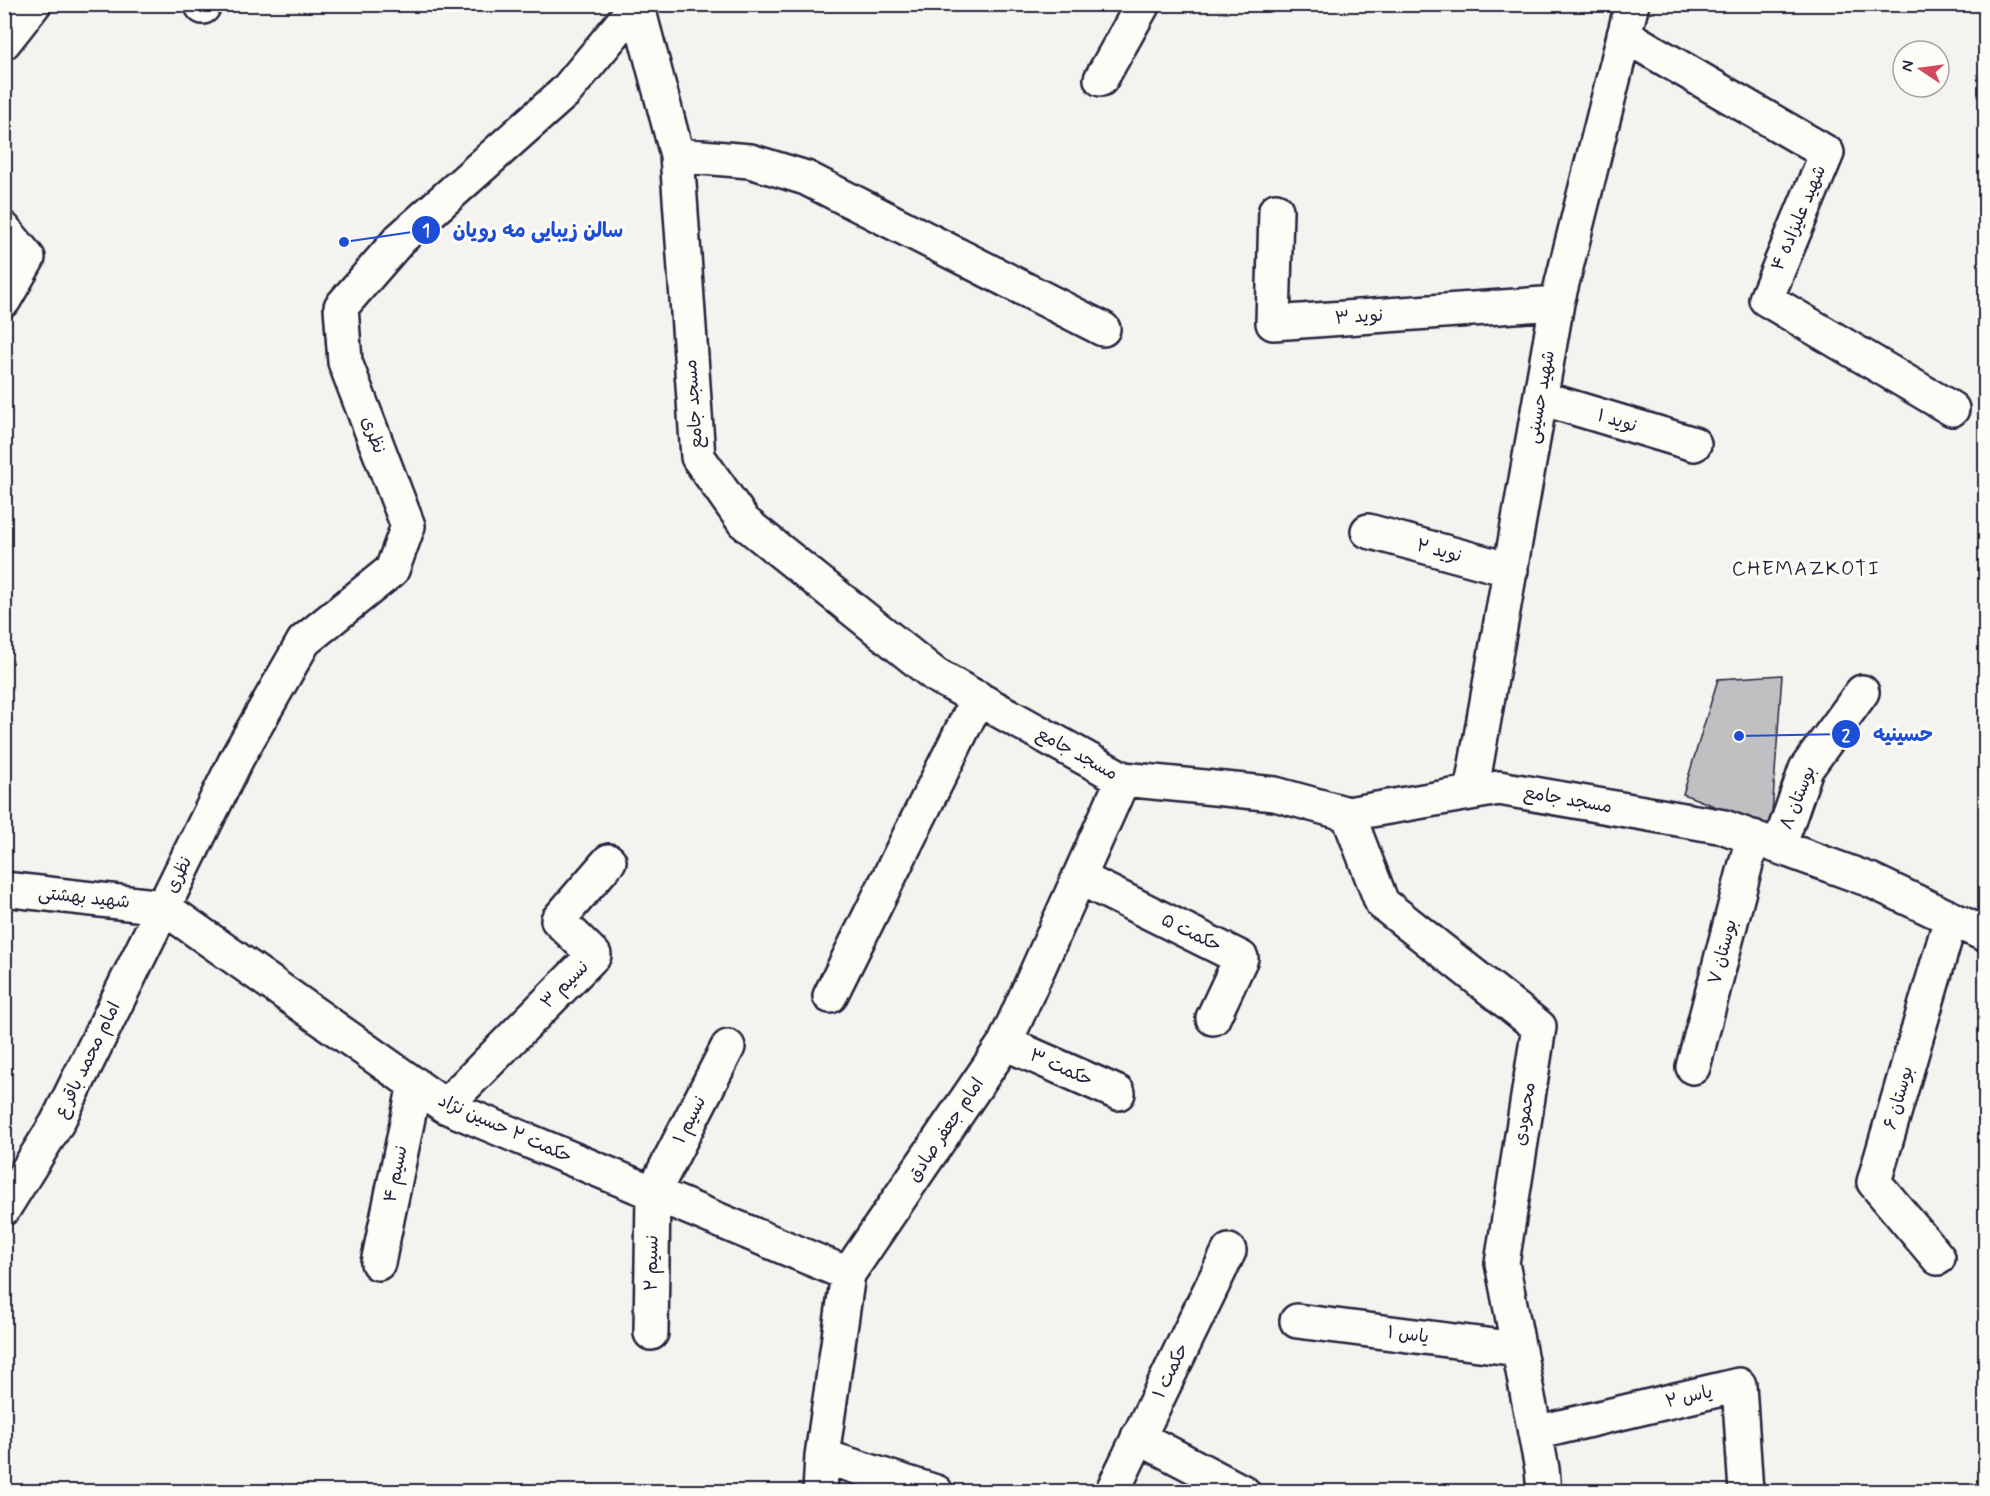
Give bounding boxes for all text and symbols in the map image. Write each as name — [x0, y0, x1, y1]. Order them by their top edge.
north arrow — [1891, 39, 1951, 99]
text: N — [1896, 58, 1919, 74]
street label: شهید علیزاده ۴ — [1766, 161, 1832, 275]
callout: سالن زیبایی مه رویان — [411, 211, 635, 249]
text: سالن زیبایی مه رویان — [453, 218, 623, 245]
text: 1 — [422, 219, 430, 243]
street label: نوید ۳ — [1334, 303, 1384, 331]
street label: شهید حسینی — [1521, 349, 1561, 445]
street label: مسجد جامع — [679, 359, 709, 449]
street label: نوید ۱ — [1594, 404, 1640, 438]
street label: نظری — [355, 413, 391, 457]
street label: نوید ۲ — [1414, 533, 1464, 569]
district label: CHEMAZKOTI — [1732, 556, 1880, 583]
callout: حسینیه — [1831, 715, 1945, 753]
street label: مسجد جامع — [1032, 722, 1122, 786]
text: حسینیه — [1873, 722, 1933, 749]
text: 2 — [1842, 724, 1851, 748]
street label: بوستان ۸ — [1774, 763, 1822, 833]
street label: مسجد جامع — [1522, 780, 1614, 820]
street label: نظری — [160, 853, 198, 897]
street label: شهید بهشتی — [37, 881, 131, 915]
street label: حکمت ۵ — [1157, 908, 1225, 958]
street label: بوستان ۷ — [1703, 917, 1743, 987]
street label: نسیم ۳ — [536, 956, 595, 1015]
street label: امام محمد باقر ع — [49, 998, 128, 1123]
street label: حکمت ۳ — [1026, 1043, 1096, 1093]
street label: بوستان ۶ — [1879, 1063, 1919, 1133]
street label: امام جعفر صادق — [902, 1073, 991, 1187]
street label: محمودی — [1508, 1080, 1542, 1148]
street label: حکمت ۲ حسین نژاد — [434, 1089, 576, 1169]
street label: نسیم ۱ — [668, 1092, 713, 1148]
street label: نسیم ۴ — [378, 1143, 415, 1205]
street label: نسیم ۲ — [640, 1235, 665, 1291]
street label: یاس ۱ — [1386, 1321, 1430, 1349]
street label: حکمت ۱ — [1147, 1339, 1195, 1403]
street label: یاس ۲ — [1663, 1380, 1715, 1414]

